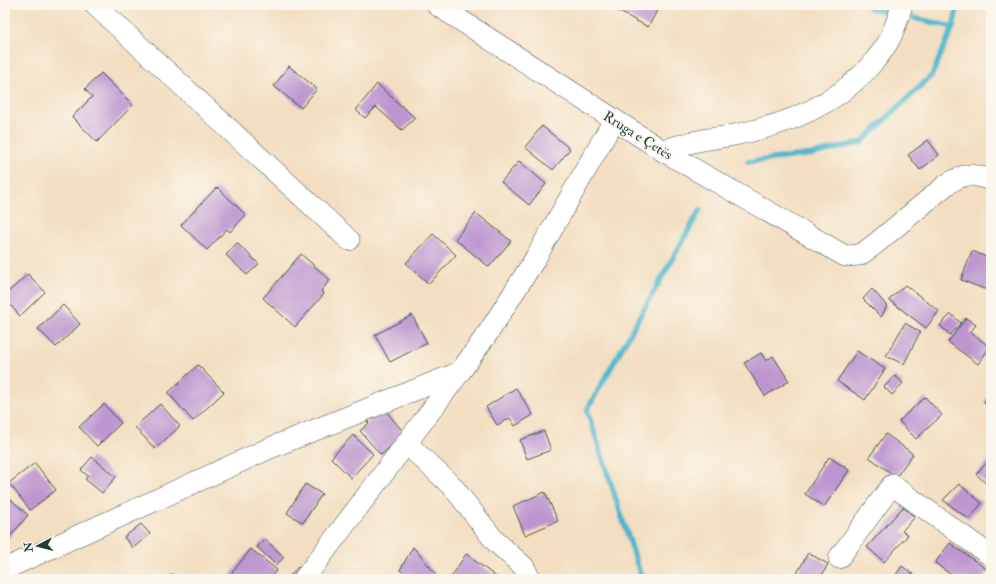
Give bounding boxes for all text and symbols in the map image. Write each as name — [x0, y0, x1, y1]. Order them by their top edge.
street label: Rruga e Çetës — [600, 108, 676, 163]
north arrow — [18, 526, 58, 566]
text: N — [21, 540, 36, 554]

